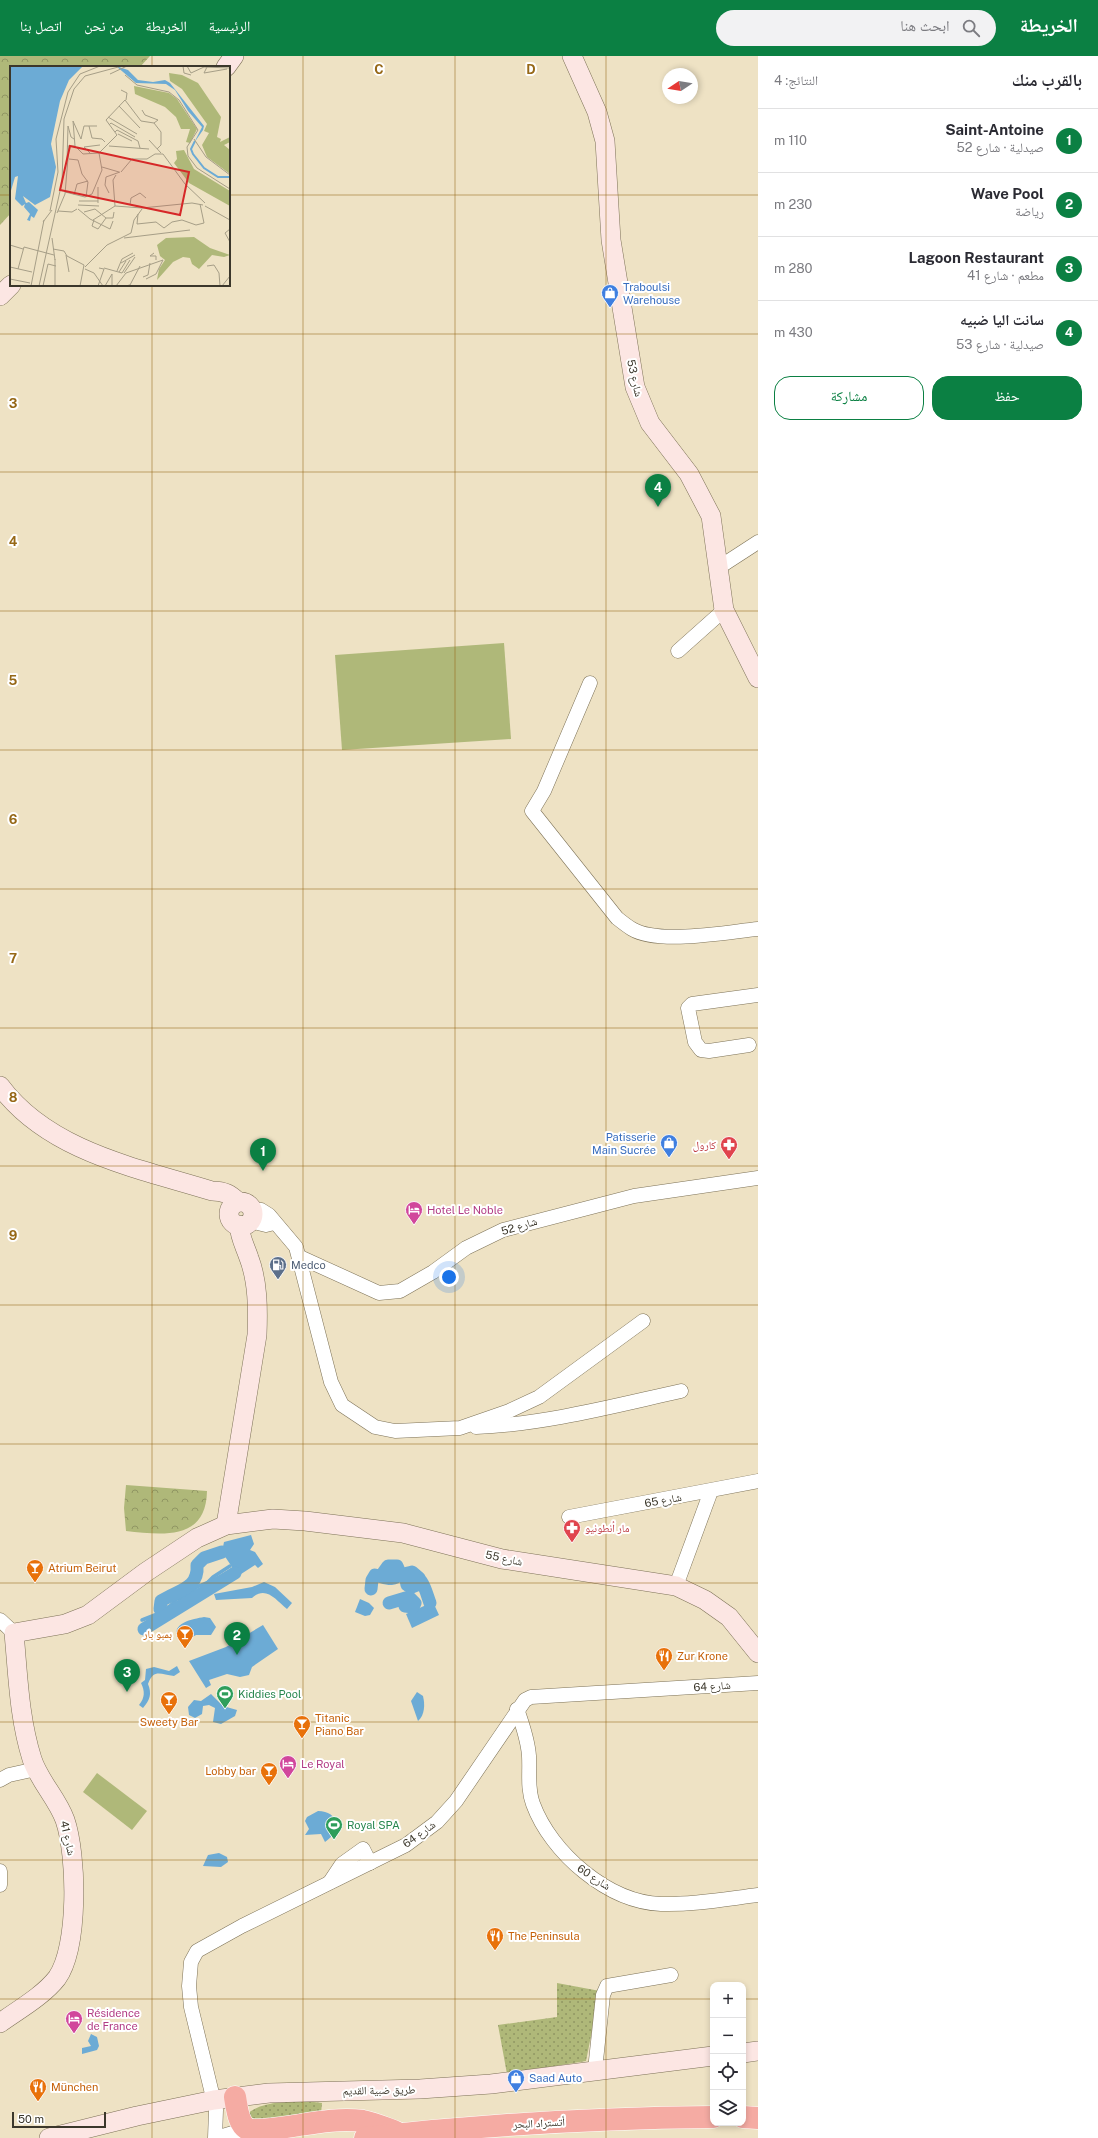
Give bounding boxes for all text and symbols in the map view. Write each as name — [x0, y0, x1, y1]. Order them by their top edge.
search box — [716, 10, 996, 46]
text: الخريطة — [1020, 14, 1078, 36]
text: ابحث هنا — [900, 17, 950, 34]
icon: search — [960, 17, 982, 39]
text: اتصل بنا — [20, 18, 62, 34]
text: من نحن — [84, 18, 124, 34]
text: الخريطة — [146, 18, 187, 34]
text: الرئيسية — [209, 18, 250, 34]
text: C — [374, 62, 384, 77]
text: D — [526, 62, 536, 77]
inset map — [10, 66, 230, 286]
north arrow — [662, 68, 698, 104]
text: بالقرب منك — [1012, 70, 1082, 90]
text: النتائج: 4 — [774, 73, 818, 88]
text: Saint-Antoine — [945, 121, 1044, 138]
text: 110 m — [774, 133, 807, 148]
text: 1 — [1066, 133, 1072, 148]
text: صيدلية · شارع 52 — [956, 140, 1044, 155]
text: Wave Pool — [971, 185, 1044, 202]
text: 230 m — [774, 197, 812, 212]
text: 2 — [1065, 197, 1073, 212]
text: رياضة — [1015, 204, 1044, 219]
text: Lagoon Restaurant — [908, 249, 1044, 266]
text: 280 m — [774, 261, 812, 276]
text: 3 — [1065, 261, 1073, 276]
text: مطعم · شارع 41 — [967, 268, 1044, 283]
place label: Traboulsi Warehouse — [623, 281, 680, 306]
shop icon: Traboulsi Warehouse — [600, 283, 620, 308]
text: سانت اليا ضبيه — [960, 311, 1044, 328]
text: 430 m — [774, 325, 813, 340]
text: 4 — [1065, 325, 1073, 340]
text: صيدلية · شارع 53 — [956, 337, 1044, 352]
street label: شارع 53 — [624, 358, 645, 398]
button: مشاركة — [774, 376, 924, 420]
button: حفظ — [932, 376, 1082, 420]
text: 3 — [9, 396, 18, 411]
pin: 4 — [645, 474, 671, 507]
text: 4 — [9, 534, 18, 549]
text: 5 — [9, 673, 18, 688]
text: 6 — [9, 812, 18, 827]
text: 7 — [9, 951, 17, 966]
text: 8 — [9, 1090, 18, 1105]
place label: Patisserie Main Sucrée — [592, 1131, 656, 1156]
shop icon: Patisserie Main Sucrée — [659, 1133, 679, 1158]
pharmacy icon: كارول — [719, 1135, 739, 1160]
pin: 1 — [250, 1138, 276, 1171]
place label: كارول — [693, 1139, 716, 1152]
hotel icon: Hotel Le Noble — [404, 1200, 424, 1225]
place label: Hotel Le Noble — [427, 1204, 503, 1216]
street label: شارع 52 — [499, 1215, 539, 1238]
text: 9 — [9, 1228, 17, 1243]
fuel station icon: Medco — [268, 1255, 288, 1280]
place label: Medco — [291, 1259, 326, 1271]
your location — [439, 1267, 459, 1287]
street label: شارع 65 — [643, 1491, 683, 1510]
pharmacy icon: مار أنطونيو — [562, 1518, 582, 1543]
place label: مار أنطونيو — [585, 1521, 630, 1534]
street label: شارع 55 — [484, 1548, 524, 1569]
bar icon: Atrium Beirut — [25, 1558, 45, 1583]
place label: Atrium Beirut — [48, 1562, 117, 1574]
pin: 2 — [224, 1622, 250, 1655]
bar icon: بمبو بار — [175, 1624, 195, 1649]
place label: بمبو بار — [142, 1628, 172, 1640]
restaurant icon: Zur Krone — [654, 1646, 674, 1671]
place label: Zur Krone — [677, 1650, 728, 1662]
pin: 3 — [114, 1659, 140, 1692]
street label: شارع 64 — [693, 1679, 731, 1694]
sports icon: Kiddies Pool — [215, 1684, 235, 1709]
place label: Kiddies Pool — [238, 1688, 301, 1700]
bar icon: Sweety Bar — [159, 1690, 179, 1715]
place label: Titanic Piano Bar — [315, 1712, 364, 1737]
bar icon: Titanic Piano Bar — [292, 1714, 312, 1739]
place label: Sweety Bar — [140, 1716, 198, 1728]
hotel icon: Le Royal — [278, 1754, 298, 1779]
place label: Le Royal — [301, 1758, 345, 1770]
bar icon: Lobby bar — [259, 1761, 279, 1786]
place label: Lobby bar — [205, 1765, 256, 1777]
sports icon: Royal SPA — [324, 1815, 344, 1840]
street label: شارع 64 — [400, 1818, 438, 1851]
place label: Royal SPA — [347, 1819, 400, 1831]
street label: شارع 41 — [57, 1820, 78, 1857]
street label: شارع 60 — [575, 1862, 613, 1893]
restaurant icon: The Peninsula — [485, 1926, 505, 1951]
place label: The Peninsula — [508, 1930, 580, 1942]
map controls — [710, 1982, 746, 2126]
button: + — [710, 1982, 746, 2018]
place label: Résidence de France — [87, 2007, 140, 2032]
hotel icon: Résidence de France — [64, 2009, 84, 2034]
button: − — [710, 2018, 746, 2054]
button: locate — [710, 2054, 746, 2090]
shop icon: Saad Auto — [506, 2068, 526, 2093]
place label: Saad Auto — [529, 2072, 582, 2084]
restaurant icon: München — [28, 2077, 48, 2102]
place label: München — [51, 2081, 98, 2093]
street label: طريق ضبية القديم — [343, 2083, 415, 2099]
button: layers — [710, 2090, 746, 2126]
scale bar — [12, 2110, 106, 2129]
text: 50 m — [18, 2113, 44, 2125]
street label: أتستراد البحر — [512, 2115, 565, 2131]

